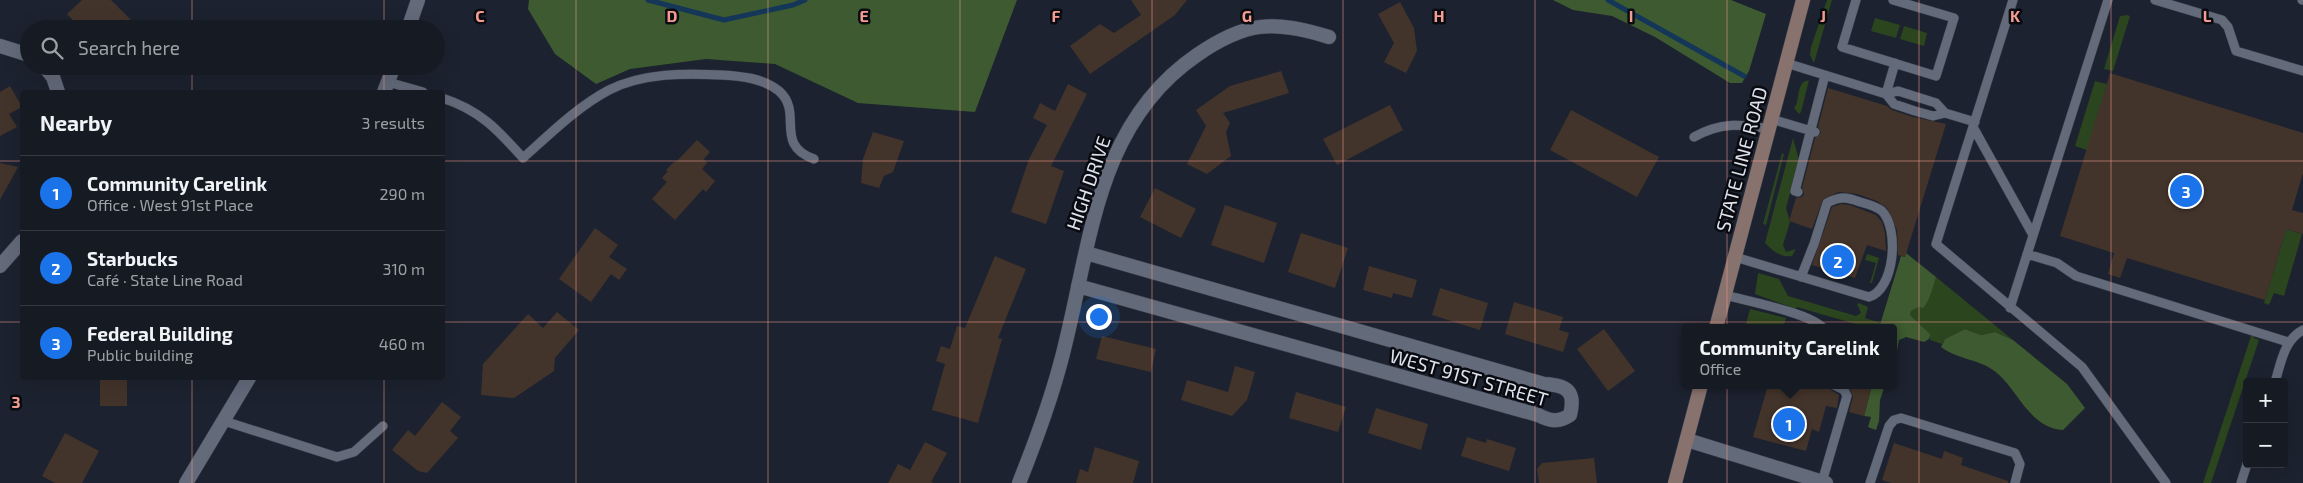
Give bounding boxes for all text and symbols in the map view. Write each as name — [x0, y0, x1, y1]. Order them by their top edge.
text: C — [475, 6, 485, 25]
text: D — [667, 6, 678, 25]
text: E — [859, 6, 869, 25]
text: F — [1052, 6, 1061, 25]
text: G — [1242, 6, 1252, 25]
text: H — [1433, 6, 1445, 25]
text: I — [1629, 6, 1633, 25]
text: J — [1820, 6, 1826, 25]
text: K — [2010, 6, 2021, 25]
text: L — [2203, 6, 2212, 25]
search box — [20, 20, 445, 75]
icon: search — [38, 34, 66, 62]
text: Search here — [78, 36, 180, 59]
street label: STATE LINE ROAD — [1711, 84, 1771, 234]
text: Nearby — [40, 110, 112, 135]
text: 3 results — [362, 113, 425, 132]
street label: HIGH DRIVE — [1061, 133, 1115, 233]
text: Community Carelink — [87, 172, 267, 195]
pin: 3 — [2170, 172, 2202, 210]
text: 1 — [53, 184, 59, 203]
text: 290 m — [380, 184, 425, 203]
text: Office · West 91st Place — [87, 195, 253, 214]
pin: 2 — [1822, 242, 1854, 280]
text: Starbucks — [87, 247, 178, 270]
text: 2 — [51, 259, 61, 278]
text: 310 m — [383, 259, 425, 278]
text: Café · State Line Road — [87, 270, 243, 289]
your location — [1086, 304, 1112, 330]
text: Federal Building — [87, 322, 233, 345]
popup — [1682, 324, 1897, 389]
text: 3 — [51, 334, 61, 353]
text: 460 m — [379, 334, 425, 353]
text: Community Carelink — [1699, 336, 1880, 359]
street label: WEST 91ST STREET — [1387, 343, 1551, 411]
text: Public building — [87, 345, 193, 364]
text: Office — [1699, 359, 1741, 378]
map controls — [2243, 378, 2288, 468]
button: + — [2243, 378, 2288, 423]
text: 3 — [11, 392, 21, 411]
pin: 1 — [1773, 405, 1805, 443]
button: − — [2243, 423, 2288, 468]

